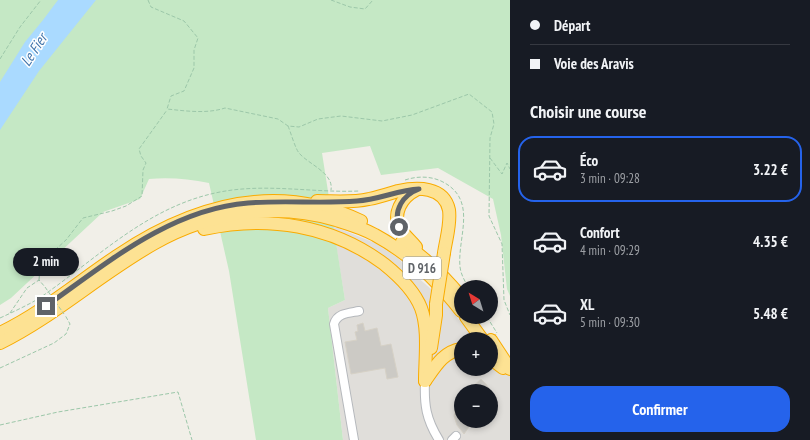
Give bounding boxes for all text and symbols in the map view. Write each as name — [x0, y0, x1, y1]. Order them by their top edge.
text: Départ — [554, 16, 590, 35]
water label: Le Fier — [16, 28, 52, 69]
text: Voie des Aravis — [554, 54, 634, 73]
text: Choisir une course — [530, 100, 647, 123]
icon: car — [532, 151, 568, 187]
text: Éco — [580, 151, 598, 170]
text: 3.22 € — [753, 160, 788, 179]
text: 3 min · 09:28 — [580, 170, 640, 187]
route start — [390, 218, 408, 236]
icon: car — [532, 223, 568, 259]
text: Confort — [580, 223, 620, 242]
text: 4.35 € — [753, 232, 788, 251]
text: 4 min · 09:29 — [580, 242, 640, 259]
callout: 2 min — [13, 248, 79, 276]
text: 2 min — [33, 253, 59, 270]
road number: D 916 — [403, 257, 441, 279]
north arrow — [454, 280, 498, 324]
map controls — [454, 280, 498, 428]
icon: car — [532, 295, 568, 331]
text: XL — [580, 295, 594, 314]
route end — [37, 297, 55, 315]
text: 5.48 € — [753, 304, 788, 323]
text: 5 min · 09:30 — [580, 314, 640, 331]
button: + — [454, 332, 498, 376]
button: − — [454, 384, 498, 428]
button: Confirmer — [530, 386, 790, 432]

